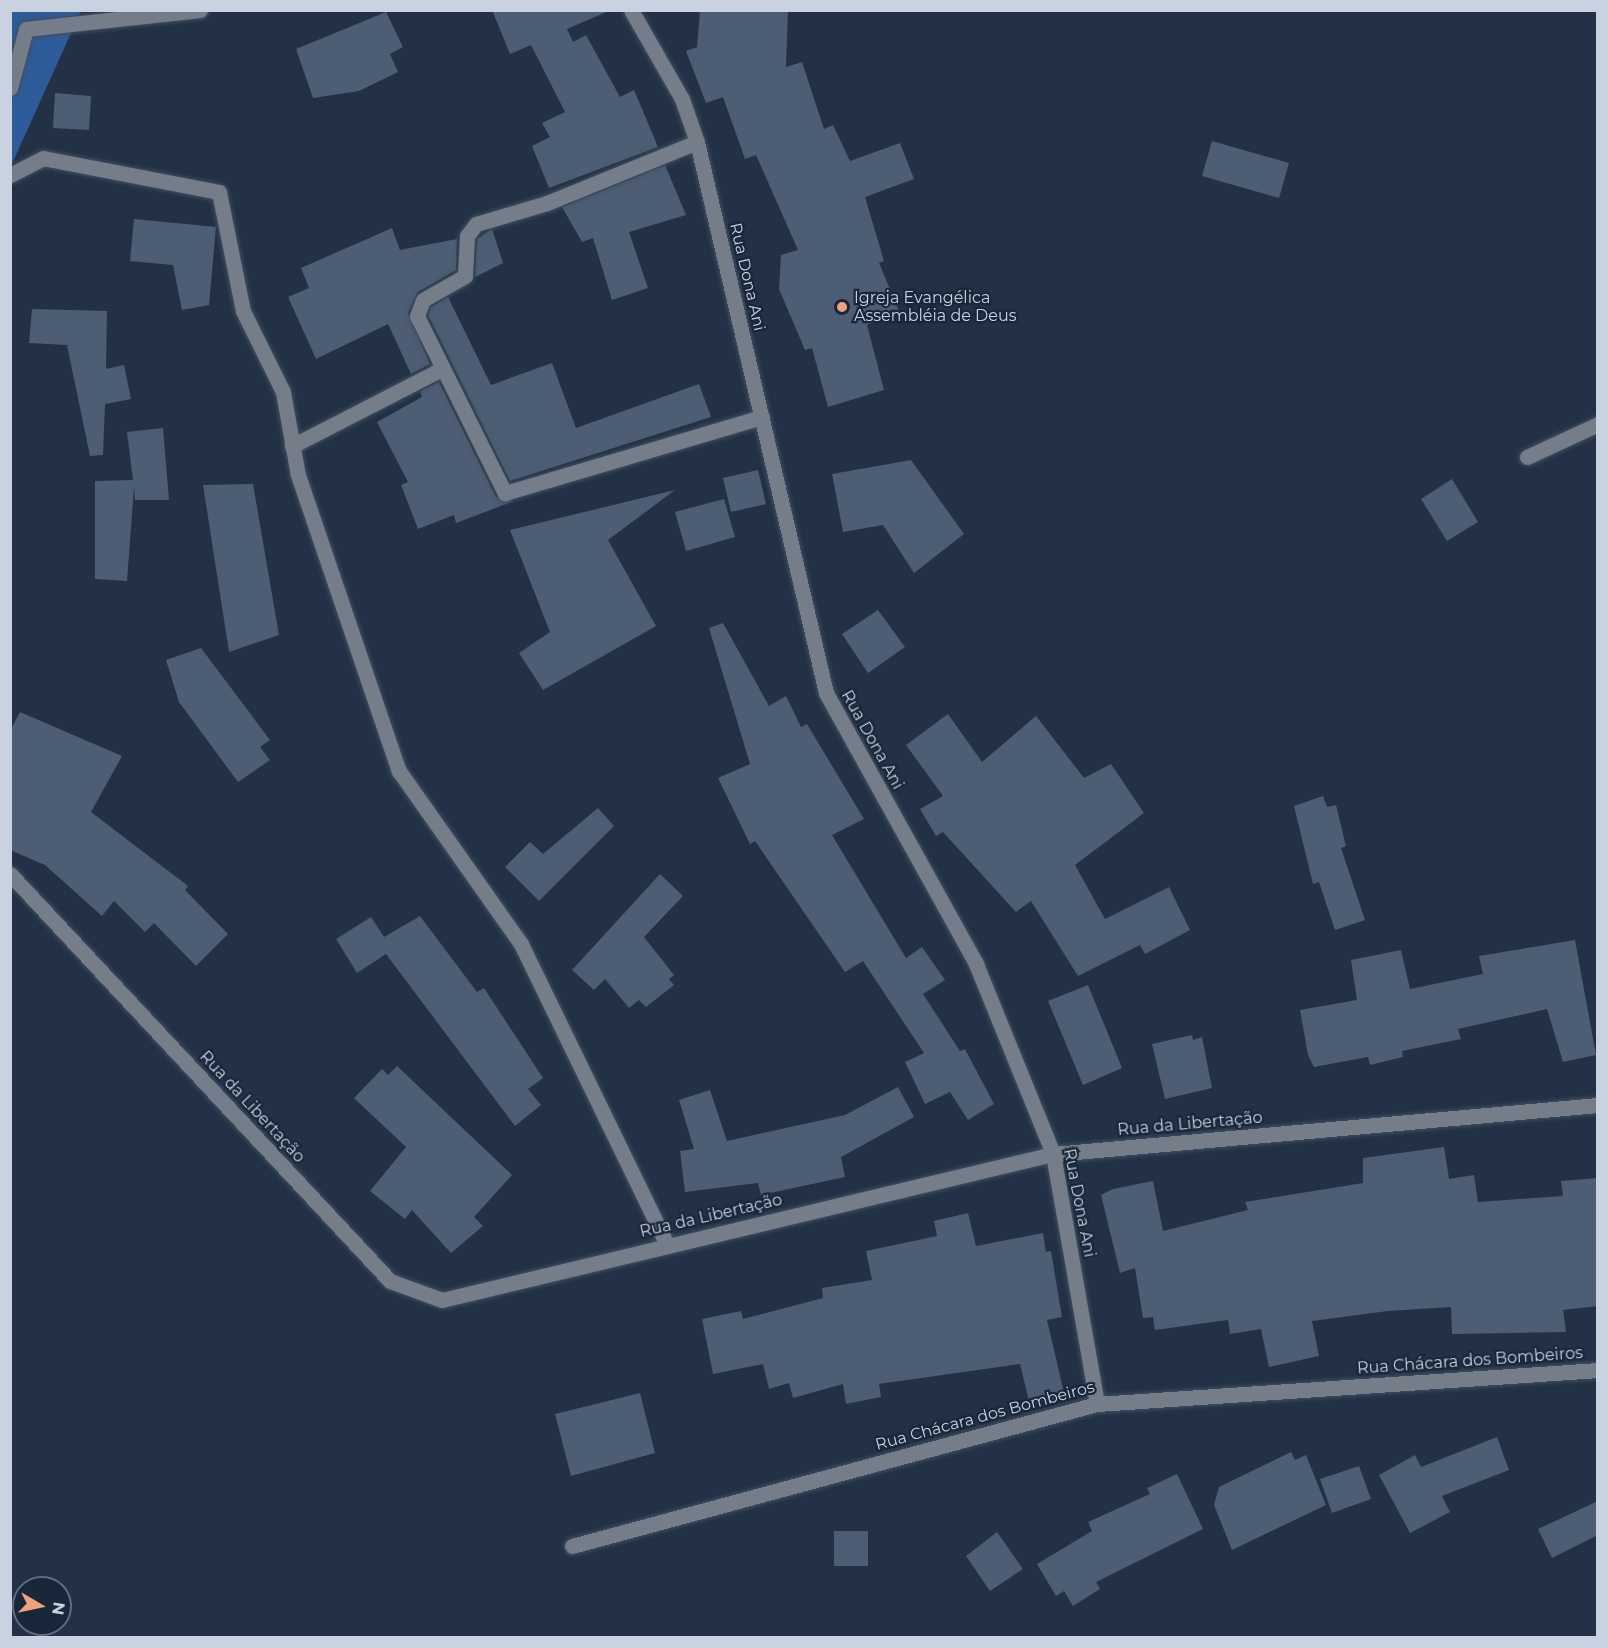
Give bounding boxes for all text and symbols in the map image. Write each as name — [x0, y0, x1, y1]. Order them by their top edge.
street label: Rua Dona Ani — [725, 221, 769, 333]
place label: Igreja Evangélica Assembléia de Deus — [854, 288, 1017, 326]
marker: Igreja Evangélica Assembléia de Deus — [835, 300, 849, 314]
street label: Rua Dona Ani — [837, 687, 907, 793]
street label: Rua da Libertação — [195, 1047, 309, 1167]
street label: Rua da Libertação — [1117, 1108, 1263, 1140]
street label: Rua Dona Ani — [1059, 1147, 1099, 1259]
street label: Rua da Libertação — [638, 1190, 784, 1242]
street label: Rua Chácara dos Bombeiros — [1356, 1344, 1584, 1378]
street label: Rua Chácara dos Bombeiros — [873, 1377, 1097, 1455]
north arrow — [12, 1576, 72, 1636]
text: N — [48, 1601, 69, 1616]

